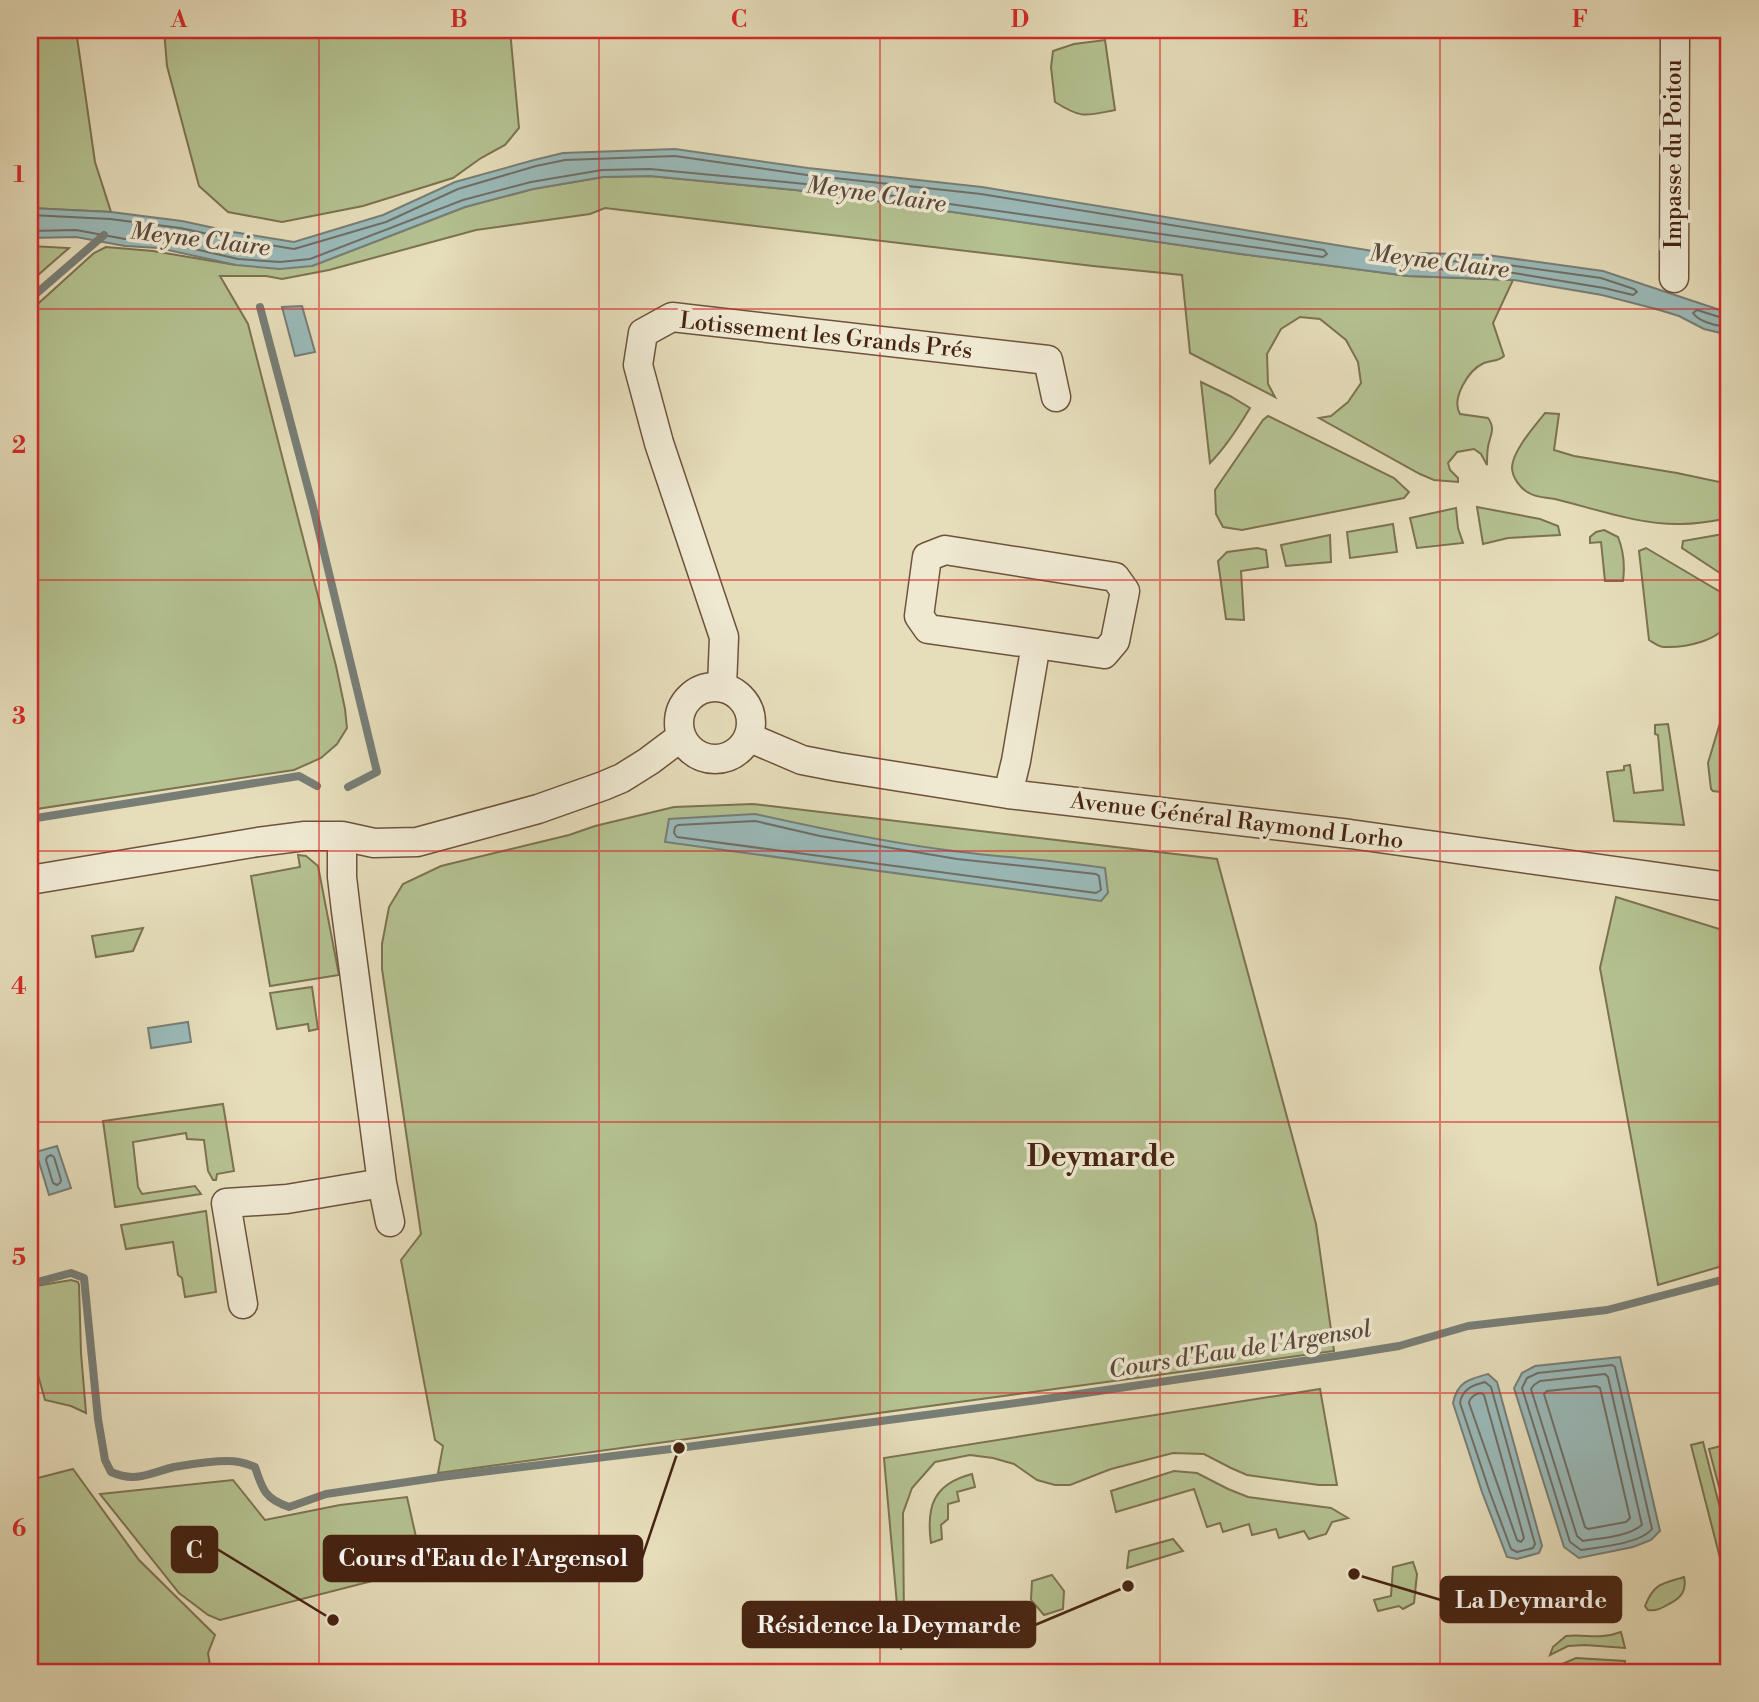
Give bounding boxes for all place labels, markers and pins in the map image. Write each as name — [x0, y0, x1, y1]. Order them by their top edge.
callout: C — [172, 1527, 217, 1572]
callout: Cours d'Eau de l'Argensol — [324, 1536, 642, 1581]
callout: La Deymarde — [1441, 1577, 1621, 1622]
callout: Résidence la Deymarde — [743, 1602, 1035, 1647]

